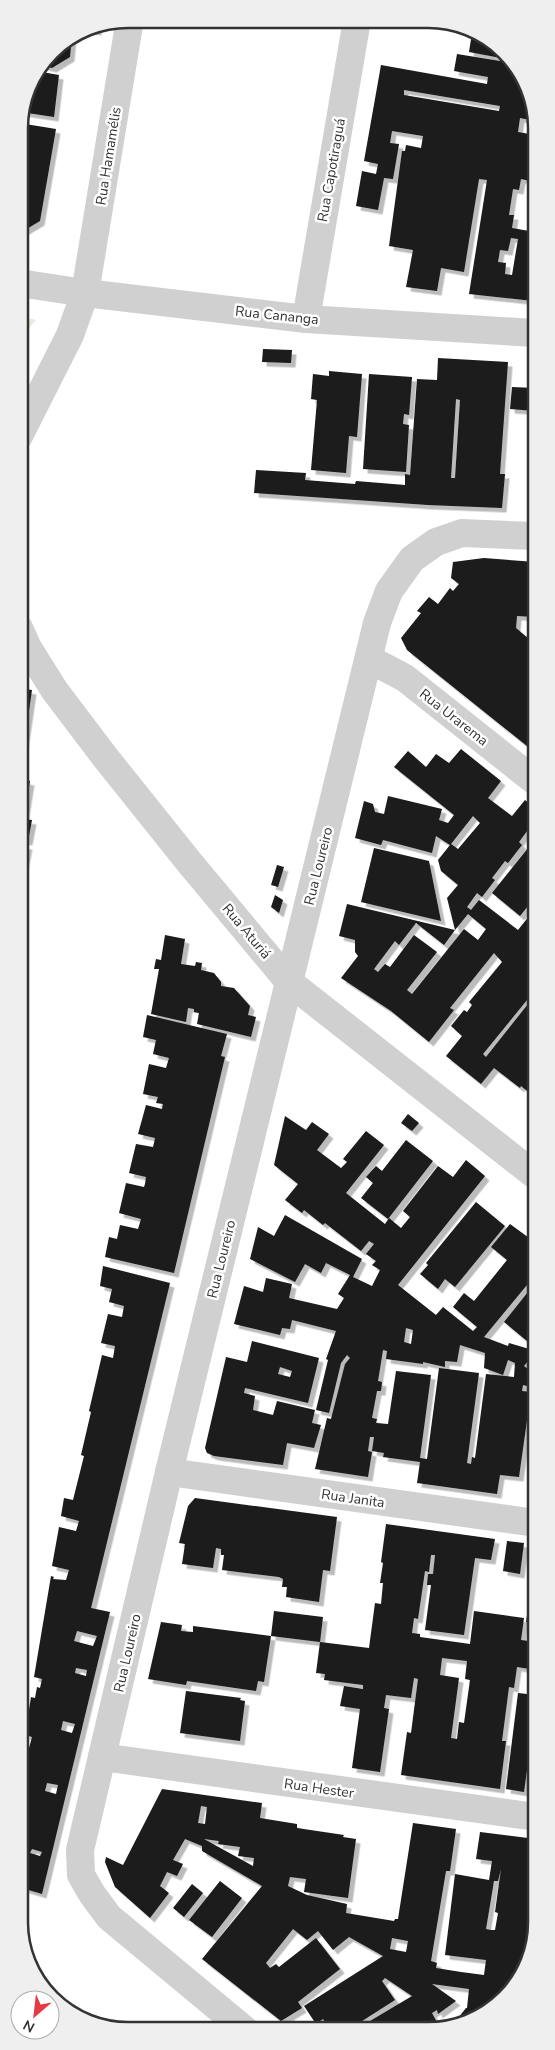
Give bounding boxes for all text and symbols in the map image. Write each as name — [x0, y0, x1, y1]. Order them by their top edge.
street label: Rua Hamamélis — [91, 105, 126, 207]
street label: Rua Capotiraguá — [313, 117, 350, 223]
street label: Rua Cananga — [234, 302, 320, 329]
street label: Rua Urarema — [415, 684, 492, 750]
street label: Rua Loureiro — [300, 825, 337, 907]
street label: Rua Aturiá — [218, 900, 275, 963]
street label: Rua Loureiro — [203, 1218, 240, 1300]
street label: Rua Janita — [320, 1485, 386, 1512]
street label: Rua Loureiro — [109, 1612, 146, 1694]
street label: Rua Hester — [283, 1774, 355, 1803]
north arrow — [10, 1990, 60, 2040]
text: N — [20, 2015, 38, 2037]

